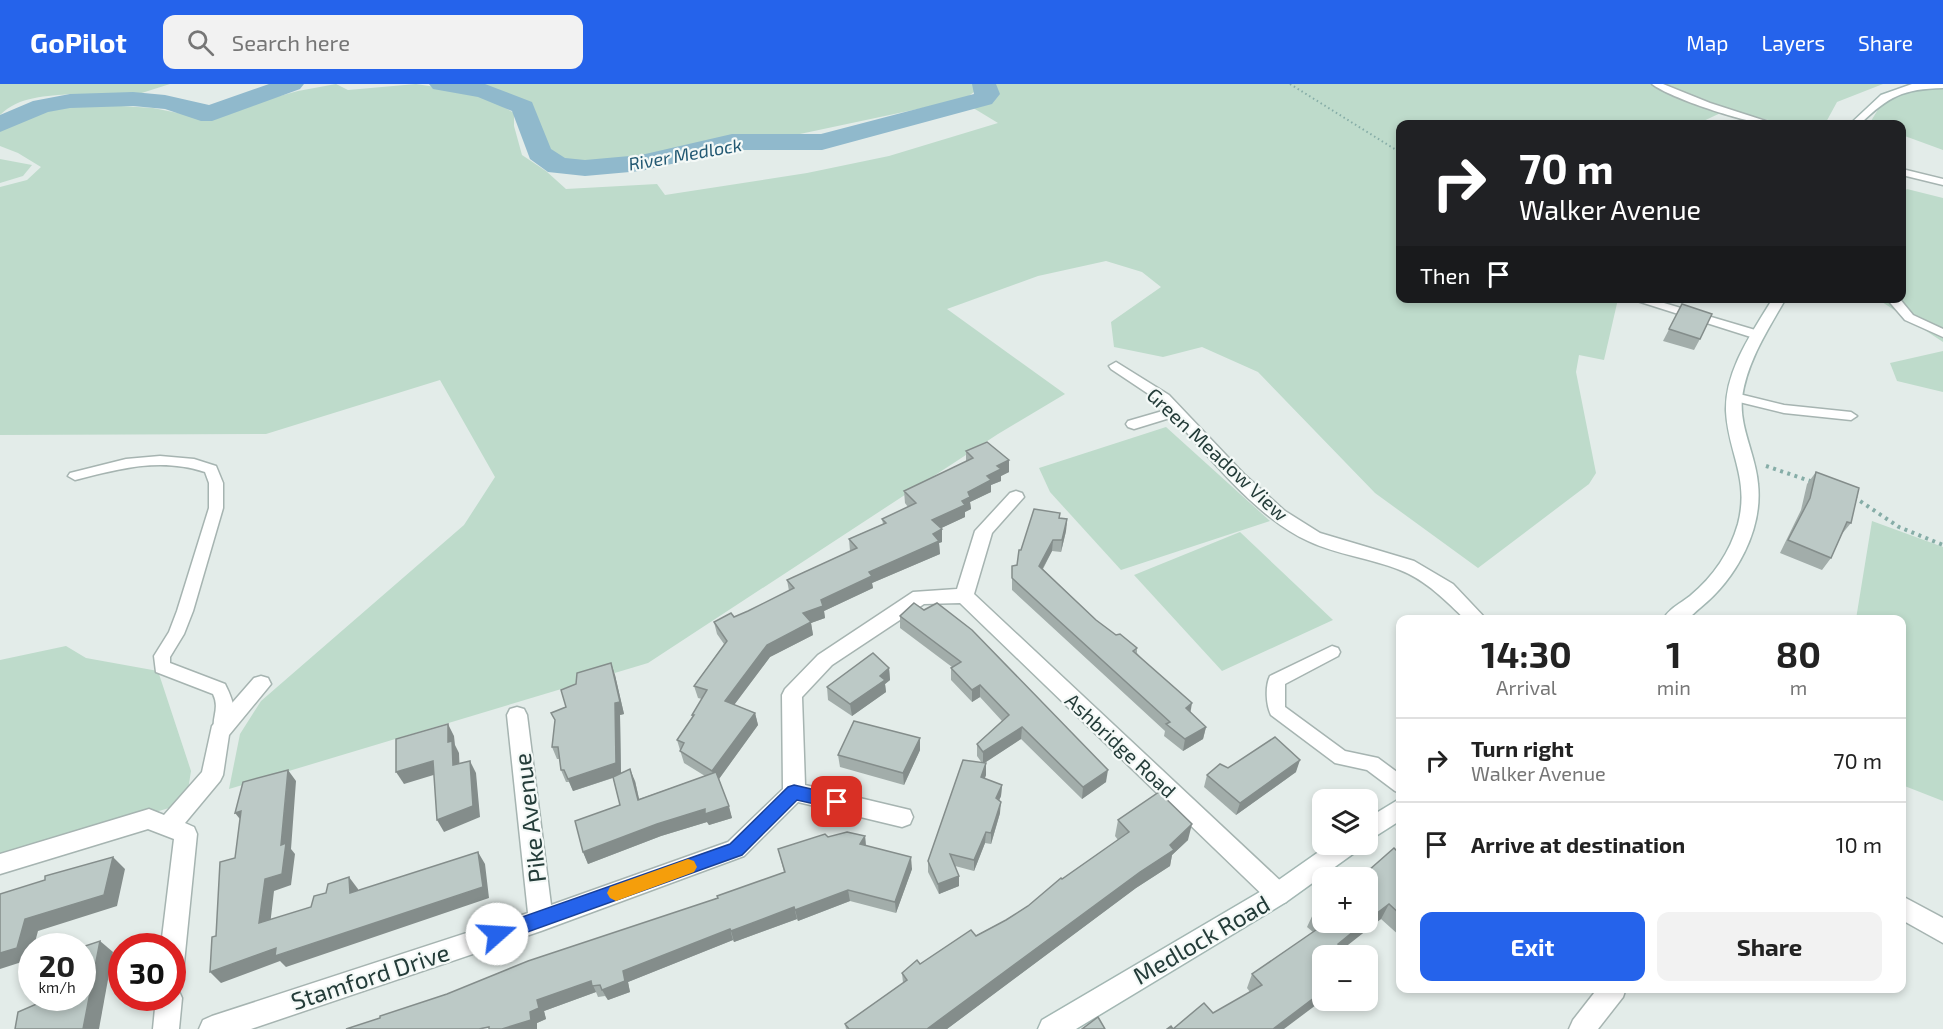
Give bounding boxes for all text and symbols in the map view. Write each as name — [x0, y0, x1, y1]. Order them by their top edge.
search box — [163, 15, 583, 69]
text: GoPilot — [30, 25, 127, 59]
icon: search — [184, 26, 217, 59]
text: Search here — [232, 29, 350, 55]
text: Map — [1686, 30, 1728, 55]
text: Layers — [1761, 30, 1825, 55]
text: Share — [1858, 30, 1913, 55]
water label: River Medlock — [627, 133, 743, 175]
text: 70 m — [1519, 142, 1614, 192]
icon: right — [1420, 144, 1498, 222]
text: Walker Avenue — [1519, 193, 1701, 225]
icon: arrive — [1482, 258, 1515, 291]
text: Then — [1420, 262, 1470, 288]
street label: Green Meadow View — [1142, 382, 1294, 526]
text: 14:30 — [1481, 632, 1572, 675]
text: 1 — [1666, 632, 1682, 675]
text: 80 — [1776, 632, 1821, 675]
text: Arrival — [1496, 675, 1557, 699]
text: min — [1657, 675, 1691, 699]
text: m — [1790, 675, 1807, 699]
street label: Ashbridge Road — [1061, 688, 1181, 802]
text: Turn right — [1471, 735, 1573, 761]
icon: right — [1420, 744, 1453, 777]
text: 70 m — [1833, 747, 1882, 773]
street label: Pike Avenue — [507, 752, 551, 884]
text: Walker Avenue — [1471, 761, 1606, 785]
pin — [811, 776, 862, 827]
icon: arrive — [820, 785, 853, 818]
map controls — [1312, 789, 1378, 1011]
button: layers — [1312, 789, 1378, 855]
icon: arrive — [1420, 828, 1453, 861]
text: Arrive at destination — [1471, 831, 1685, 857]
text: 10 m — [1836, 831, 1882, 857]
button: + — [1312, 867, 1378, 933]
street label: Medlock Road — [1128, 888, 1274, 990]
position arrow — [465, 902, 529, 966]
button: Exit — [1420, 912, 1645, 981]
button: Share — [1657, 912, 1882, 981]
speed limit sign: 30 — [108, 933, 186, 1011]
street label: Stamford Drive — [287, 937, 453, 1015]
button: − — [1312, 945, 1378, 1011]
text: 20 — [39, 947, 75, 983]
text: km/h — [38, 978, 76, 996]

